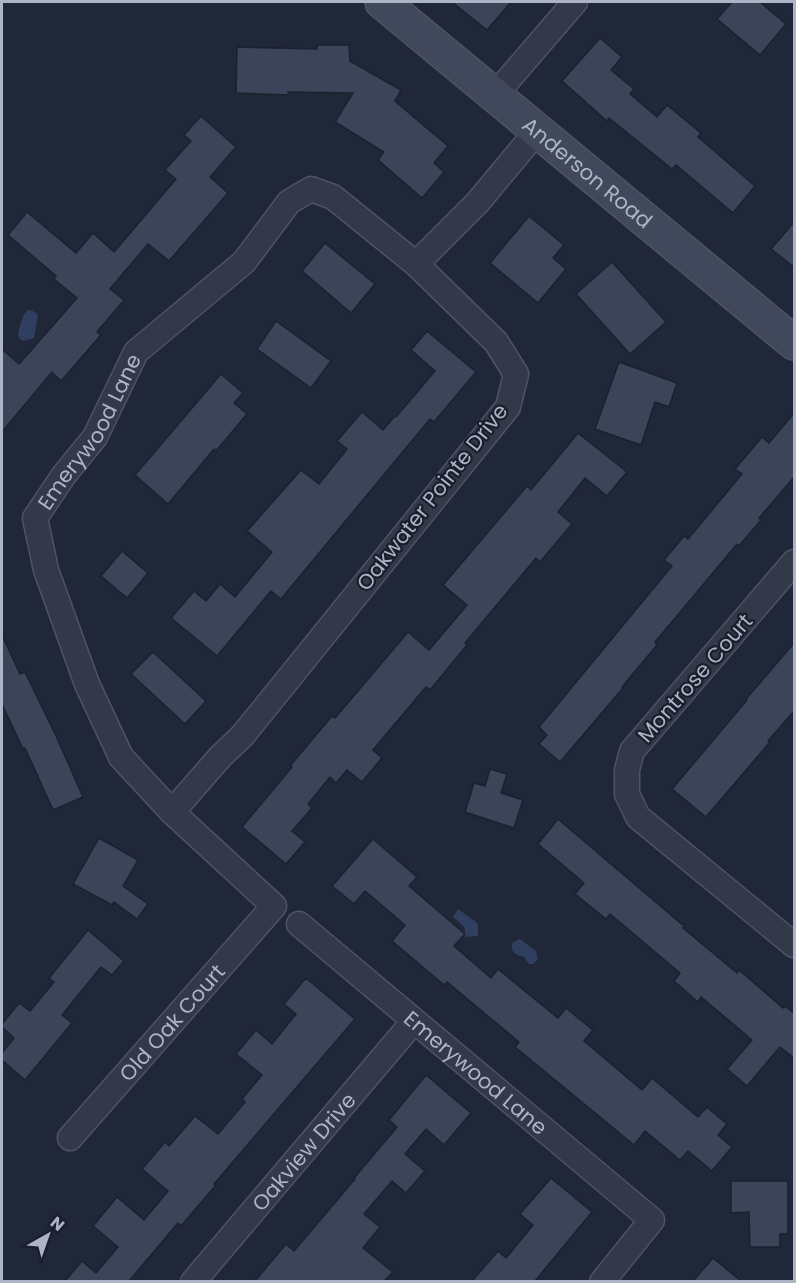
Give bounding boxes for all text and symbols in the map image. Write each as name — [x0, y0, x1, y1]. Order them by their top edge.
street label: Anderson Road — [516, 110, 659, 235]
street label: Emerywood Lane — [30, 349, 148, 515]
street label: Oakwater Pointe Drive — [350, 397, 514, 597]
street label: Montrose Court — [631, 607, 759, 749]
street label: Old Oak Court — [112, 957, 231, 1087]
street label: Emerywood Lane — [398, 1004, 554, 1141]
street label: Oakview Drive — [245, 1086, 362, 1217]
north arrow — [18, 1205, 78, 1265]
text: N — [45, 1211, 69, 1237]

